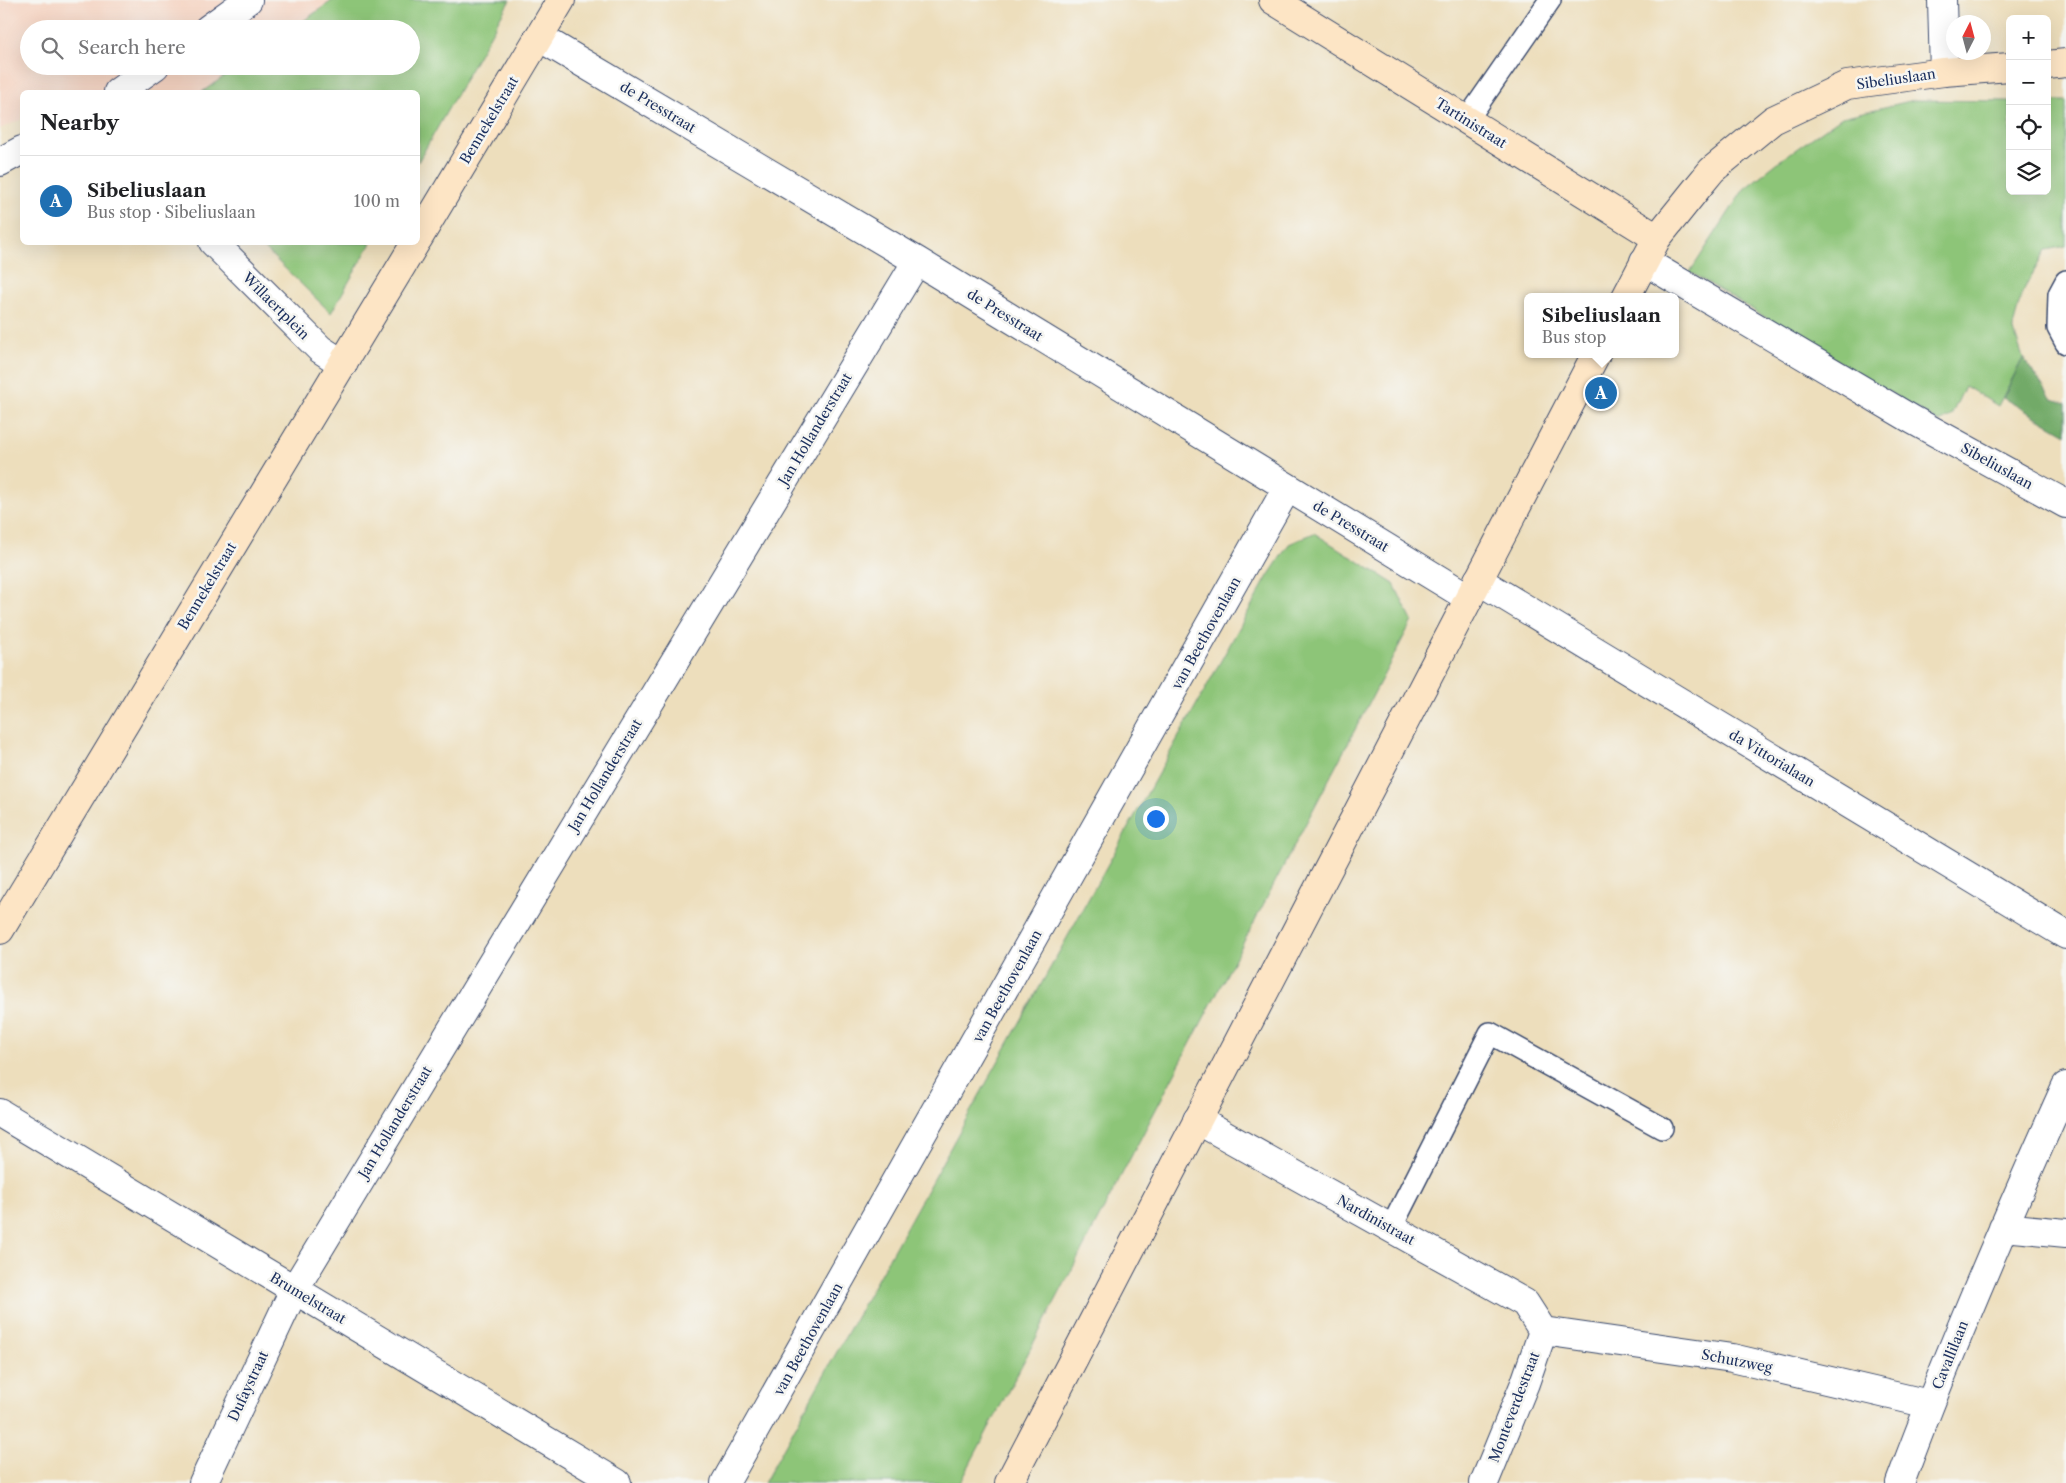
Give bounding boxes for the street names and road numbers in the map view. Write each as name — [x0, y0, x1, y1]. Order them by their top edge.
street label: Sibeliuslaan — [1855, 65, 1937, 93]
street label: Bennekelstraat — [456, 73, 522, 167]
street label: de Presstraat — [617, 77, 699, 137]
street label: Tartinistraat — [1432, 94, 1510, 152]
street label: Willaertplein — [238, 268, 314, 344]
street label: de Presstraat — [964, 285, 1046, 345]
street label: Jan Hollanderstraat — [773, 369, 856, 490]
street label: Sibeliuslaan — [1958, 439, 2036, 493]
street label: de Presstraat — [1310, 496, 1392, 556]
street label: Bennekelstraat — [174, 539, 240, 633]
street label: van Beethovenlaan — [1167, 573, 1245, 693]
street label: Jan Hollanderstraat — [563, 715, 646, 836]
street label: da Vittorialaan — [1726, 725, 1818, 791]
street label: van Beethovenlaan — [968, 926, 1046, 1046]
street label: Jan Hollanderstraat — [353, 1062, 436, 1183]
street label: Nardinistraat — [1334, 1191, 1418, 1249]
street label: Brumelstraat — [267, 1268, 349, 1328]
street label: van Beethovenlaan — [769, 1279, 847, 1399]
street label: Cavallilaan — [1928, 1318, 1972, 1392]
street label: Schutzweg — [1700, 1345, 1775, 1377]
street label: Dufaystraat — [224, 1348, 272, 1424]
street label: Monteverdestraat — [1485, 1349, 1543, 1465]

